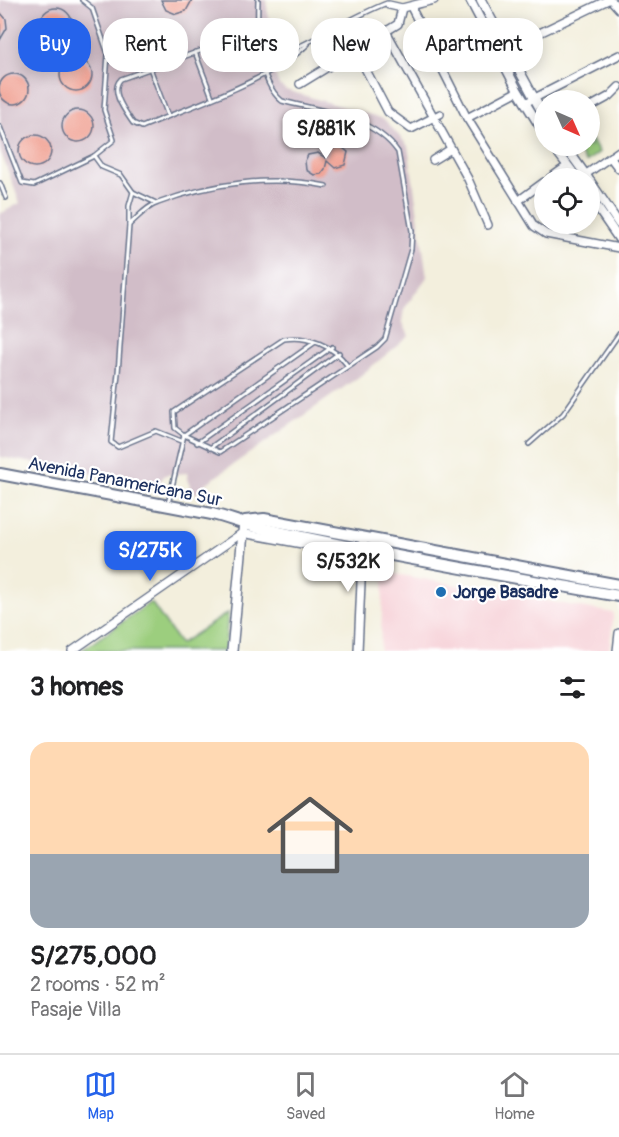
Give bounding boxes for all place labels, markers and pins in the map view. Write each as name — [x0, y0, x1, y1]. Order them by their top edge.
pin: S/881K — [277, 109, 375, 160]
pin: S/275K — [101, 531, 199, 582]
pin: S/532K — [299, 542, 397, 593]
place label: Jorge Basadre — [453, 581, 559, 604]
marker: Jorge Basadre — [434, 585, 448, 599]

